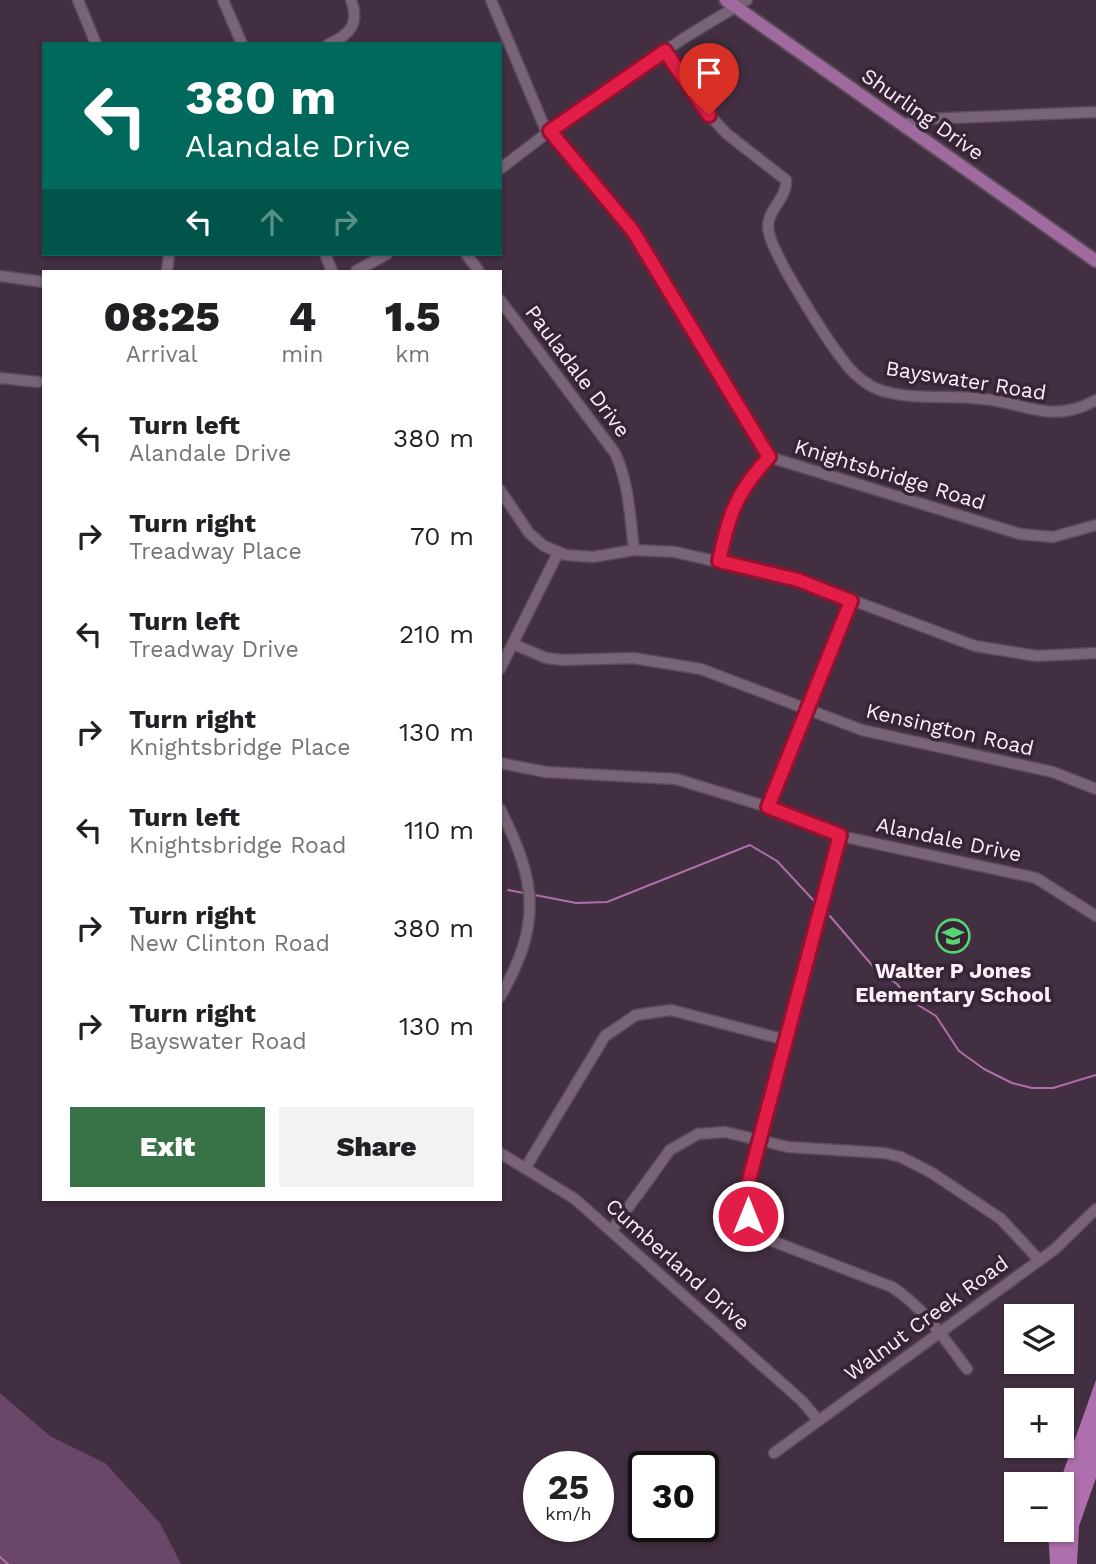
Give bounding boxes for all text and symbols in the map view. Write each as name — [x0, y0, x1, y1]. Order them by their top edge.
pin — [679, 43, 739, 115]
icon: arrive — [690, 54, 728, 92]
street label: Shurling Drive — [857, 63, 989, 165]
text: 380 m — [185, 68, 336, 126]
icon: left — [70, 70, 161, 161]
text: Alandale Drive — [185, 127, 411, 165]
icon: left — [180, 203, 218, 241]
icon: ahead — [253, 203, 291, 241]
icon: right — [326, 203, 364, 241]
text: 08:25 — [103, 292, 220, 341]
text: 4 — [288, 292, 316, 341]
text: 1.5 — [385, 292, 441, 341]
street label: Pauladale Drive — [520, 300, 636, 442]
text: Arrival — [126, 341, 197, 368]
text: min — [281, 341, 323, 368]
text: km — [395, 341, 430, 368]
street label: Bayswater Road — [884, 355, 1048, 405]
text: Turn left — [129, 410, 240, 440]
icon: left — [70, 419, 108, 457]
text: 380 m — [393, 423, 474, 453]
street label: Knightsbridge Road — [791, 433, 989, 515]
text: Alandale Drive — [129, 440, 291, 467]
text: Turn right — [129, 508, 256, 538]
icon: right — [70, 517, 108, 555]
text: 70 m — [410, 521, 474, 551]
text: Treadway Place — [129, 538, 302, 565]
text: Turn left — [129, 606, 240, 636]
icon: left — [70, 615, 108, 653]
text: 210 m — [399, 619, 474, 649]
text: Treadway Drive — [129, 636, 299, 663]
street label: Kensington Road — [864, 698, 1036, 760]
text: Turn right — [129, 704, 256, 734]
icon: right — [70, 713, 108, 751]
text: 130 m — [399, 717, 474, 747]
text: Knightsbridge Place — [129, 734, 350, 761]
text: Turn left — [129, 802, 240, 832]
icon: left — [70, 811, 108, 849]
street label: Alandale Drive — [874, 811, 1024, 867]
text: 110 m — [404, 815, 474, 845]
text: Knightsbridge Road — [129, 832, 346, 859]
text: Turn right — [129, 900, 256, 930]
icon: right — [70, 909, 108, 947]
text: 380 m — [393, 913, 474, 943]
school or university icon: Walter P Jones Elementary School — [934, 917, 972, 955]
text: New Clinton Road — [129, 930, 330, 957]
place label: Walter P Jones Elementary School — [855, 958, 1051, 1007]
text: Turn right — [129, 998, 256, 1028]
icon: right — [70, 1007, 108, 1045]
text: 130 m — [399, 1011, 474, 1041]
text: Bayswater Road — [129, 1028, 307, 1055]
button: Exit — [70, 1107, 265, 1187]
button: Share — [279, 1107, 474, 1187]
position arrow — [711, 1179, 785, 1253]
street label: Cumberland Drive — [601, 1193, 755, 1335]
street label: Walnut Creek Road — [839, 1250, 1013, 1386]
map controls — [1004, 1304, 1074, 1542]
button: layers — [1004, 1304, 1074, 1374]
button: + — [1004, 1388, 1074, 1458]
speed limit sign: 30 — [628, 1451, 719, 1542]
text: 25 — [548, 1466, 589, 1508]
button: − — [1004, 1472, 1074, 1542]
text: km/h — [545, 1503, 592, 1524]

